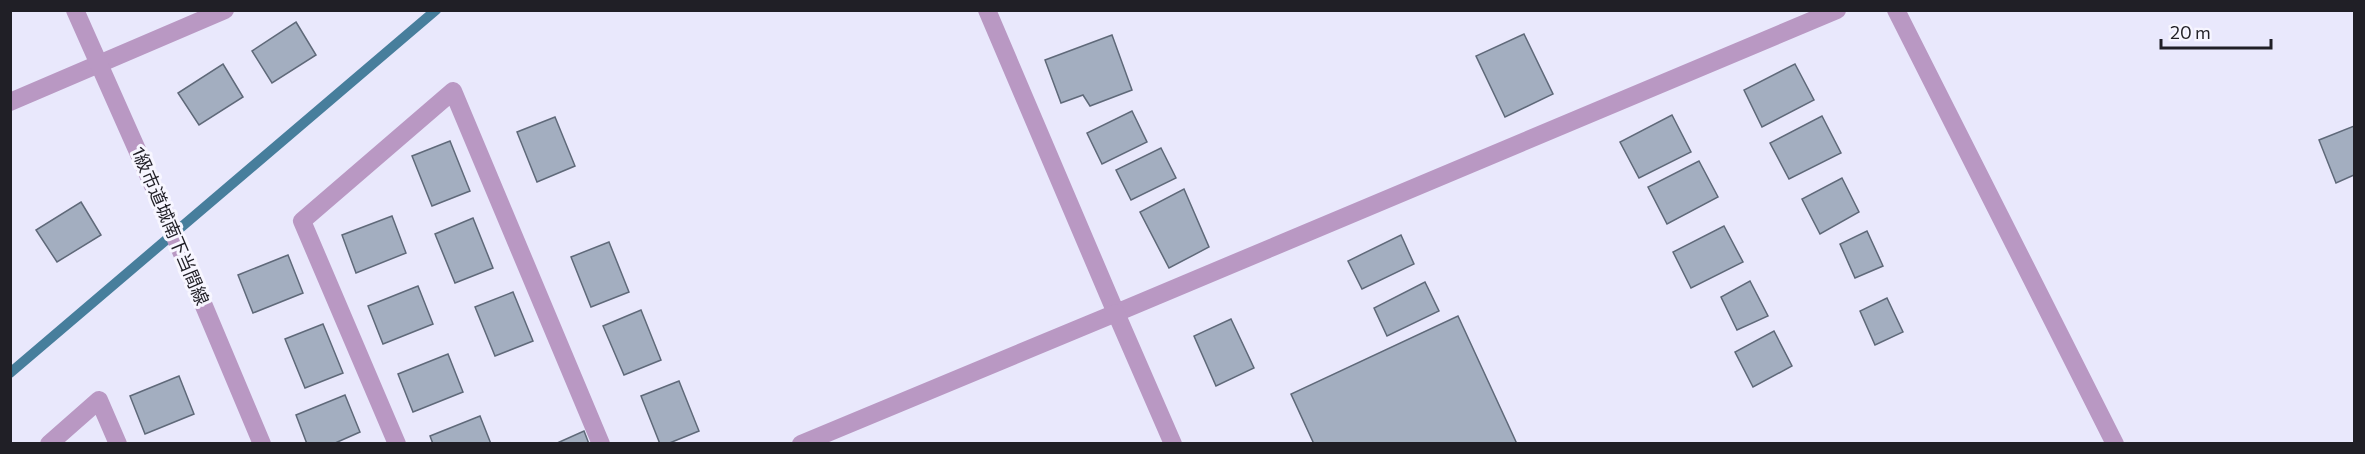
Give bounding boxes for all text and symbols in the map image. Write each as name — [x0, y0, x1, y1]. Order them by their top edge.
scale bar — [2161, 12, 2270, 50]
text: 20 m — [2170, 21, 2211, 43]
street label: 1級市道城南下当間線 — [128, 143, 214, 308]

